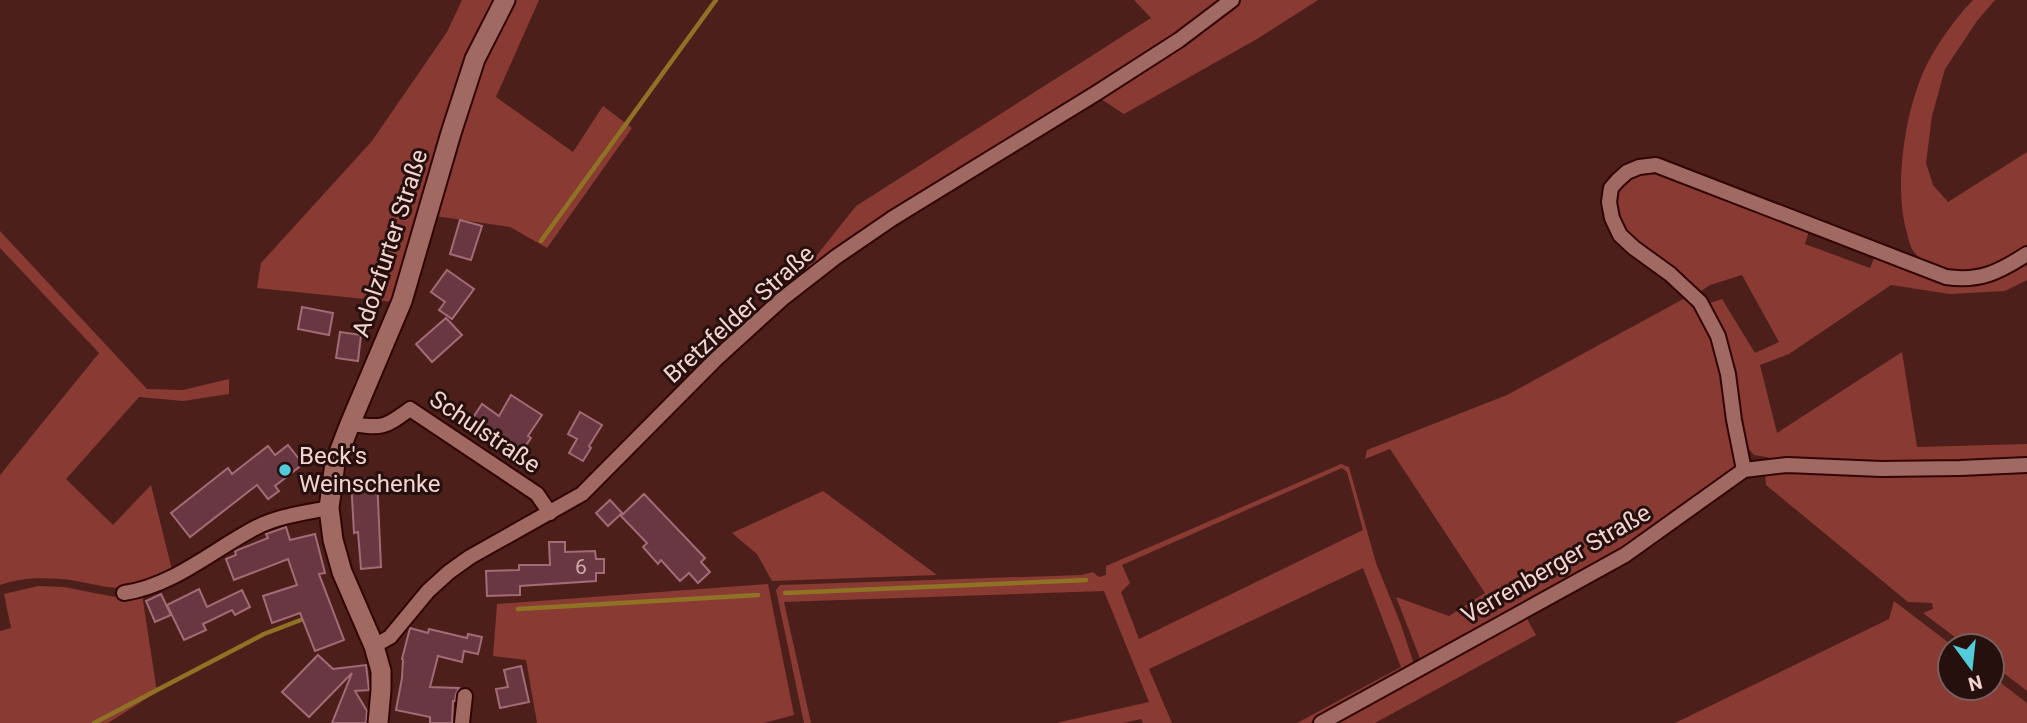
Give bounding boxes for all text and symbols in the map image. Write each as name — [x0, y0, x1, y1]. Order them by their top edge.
street label: Adolzfurter Straße — [346, 146, 434, 340]
street label: Bretzfelder Straße — [658, 239, 820, 389]
street label: Schulstraße — [425, 385, 545, 479]
place label: Beck's Weinschenke — [299, 442, 441, 498]
marker: Beck's Weinschenke — [277, 462, 293, 478]
street label: Verrenberger Straße — [1456, 498, 1656, 630]
house number: 6 — [575, 555, 587, 579]
north arrow — [1936, 632, 2006, 702]
text: N — [1966, 670, 1985, 696]

